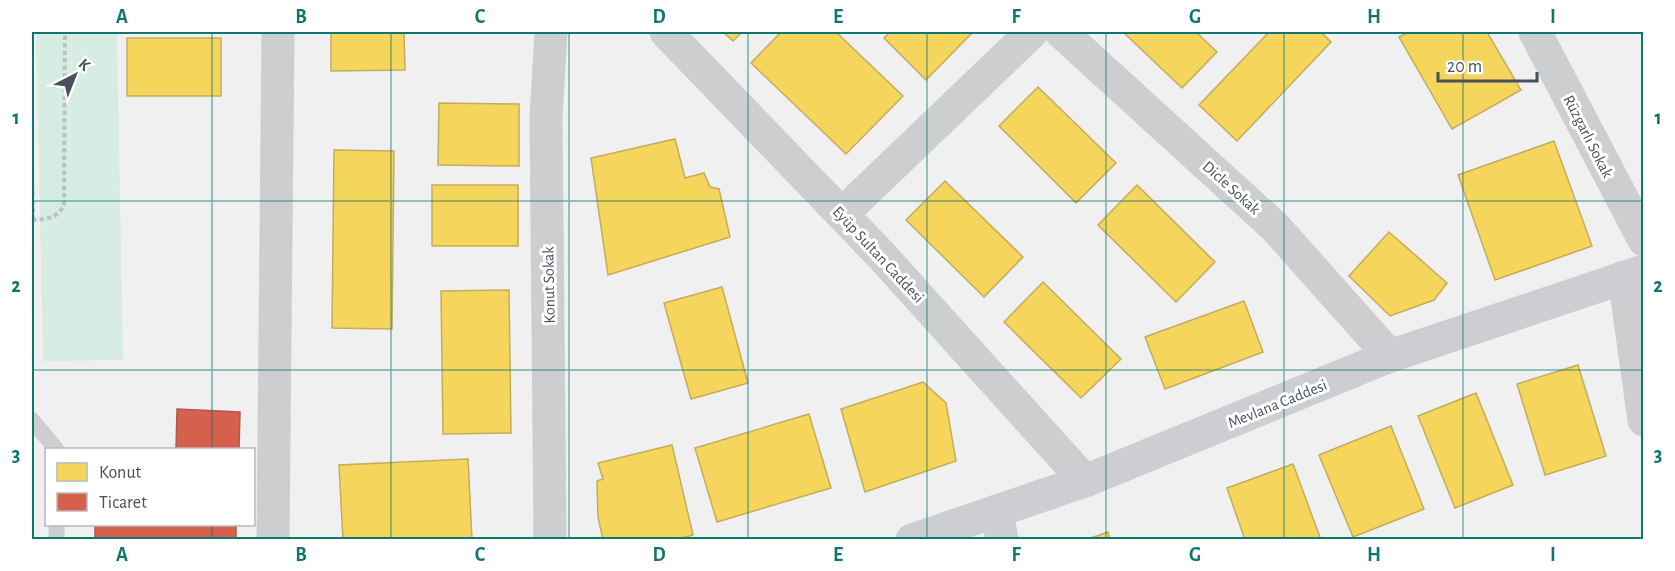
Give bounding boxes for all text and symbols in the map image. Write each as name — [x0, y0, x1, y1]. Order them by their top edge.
text: A — [116, 7, 128, 27]
text: B — [295, 7, 307, 27]
text: C — [475, 7, 486, 27]
text: D — [652, 7, 666, 27]
text: E — [833, 7, 843, 27]
text: F — [1011, 7, 1021, 27]
text: G — [1189, 7, 1201, 27]
text: H — [1367, 7, 1381, 27]
text: I — [1550, 7, 1556, 27]
north arrow — [45, 45, 105, 105]
scale bar — [1438, 45, 1537, 83]
text: K — [76, 56, 94, 74]
text: 20 m — [1447, 58, 1482, 76]
street label: Rüzgarlı Sokak — [1560, 92, 1616, 181]
text: 1 — [12, 108, 20, 128]
text: 1 — [1654, 108, 1662, 128]
street label: Dicle Sokak — [1200, 158, 1264, 218]
street label: Eyüp Sultan Caddesi — [829, 203, 927, 307]
street label: Konut Sokak — [540, 246, 558, 324]
text: 2 — [11, 276, 21, 296]
text: 2 — [1653, 276, 1663, 296]
street label: Mevlana Caddesi — [1226, 377, 1329, 431]
text: 3 — [12, 445, 20, 465]
text: 3 — [1654, 445, 1662, 465]
legend — [45, 448, 255, 526]
text: Konut — [99, 464, 142, 482]
text: Ticaret — [99, 494, 147, 512]
text: A — [116, 545, 128, 565]
text: B — [295, 545, 307, 565]
text: C — [475, 545, 486, 565]
text: D — [652, 545, 666, 565]
text: E — [833, 545, 843, 565]
text: F — [1011, 545, 1021, 565]
text: G — [1189, 545, 1201, 565]
text: H — [1367, 545, 1381, 565]
text: I — [1550, 545, 1556, 565]

